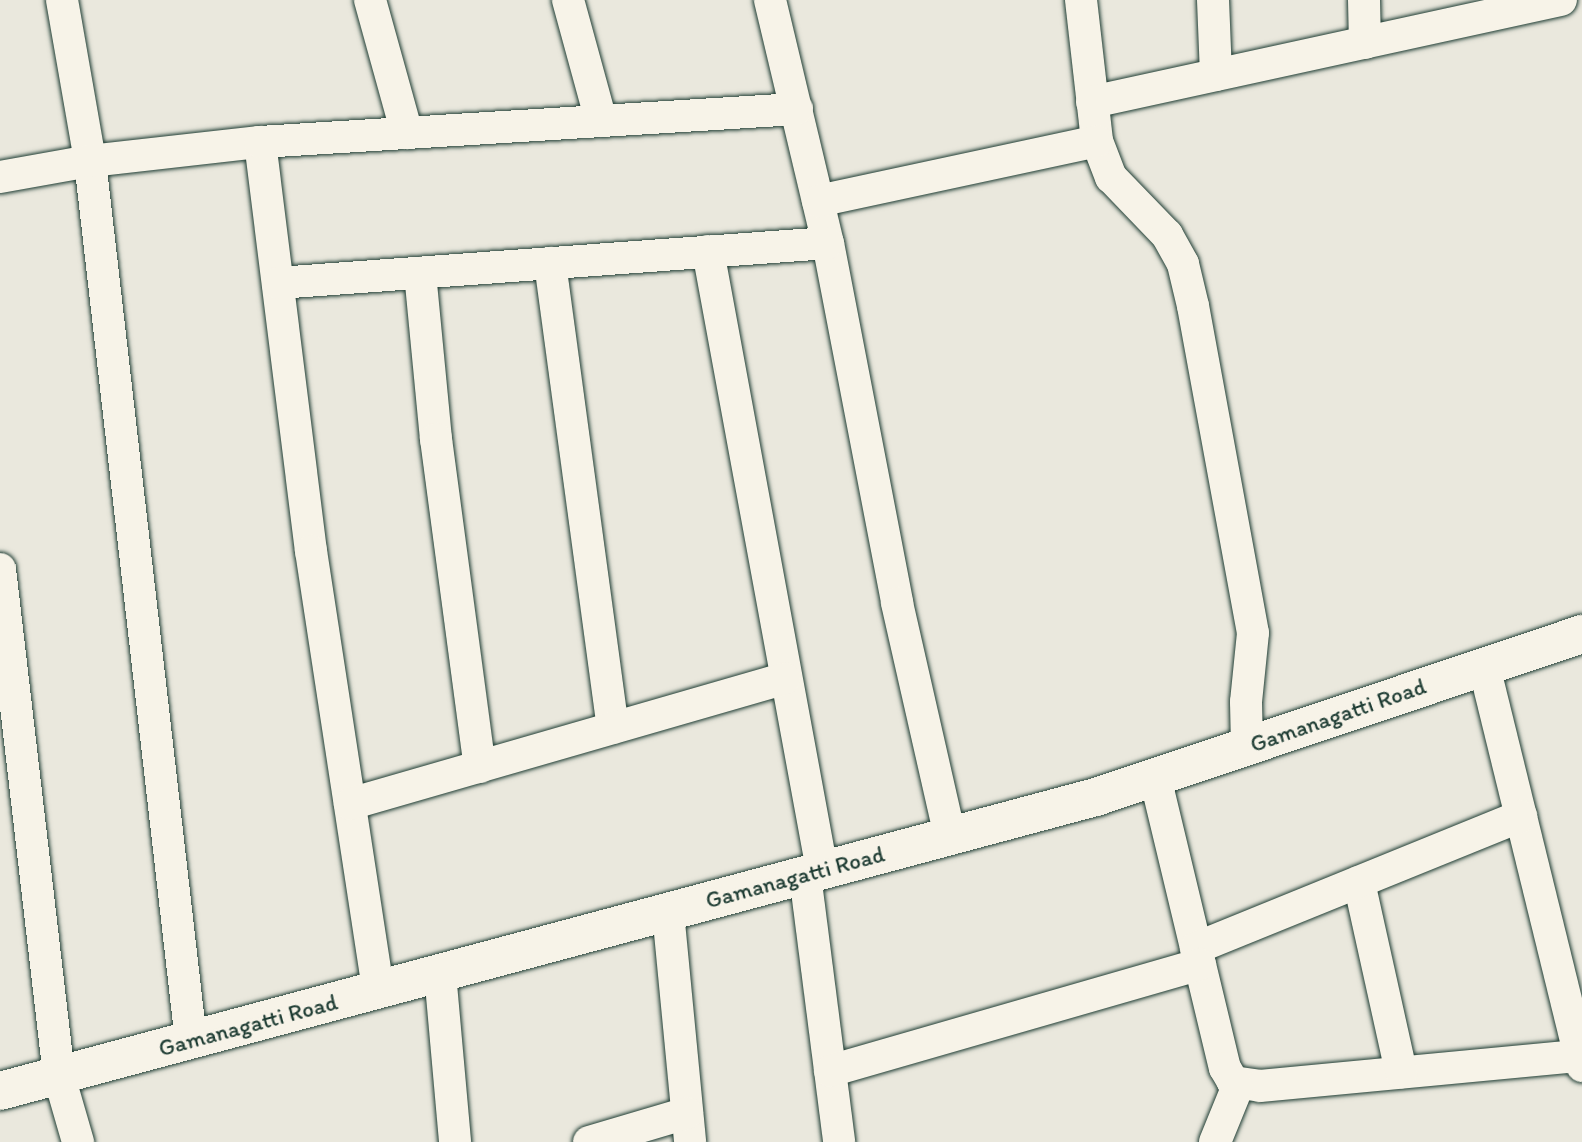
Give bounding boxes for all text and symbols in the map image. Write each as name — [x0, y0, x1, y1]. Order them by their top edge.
street label: Gamanagatti Road — [1247, 672, 1429, 758]
street label: Gamanagatti Road — [703, 840, 887, 914]
street label: Gamanagatti Road — [156, 988, 340, 1062]

